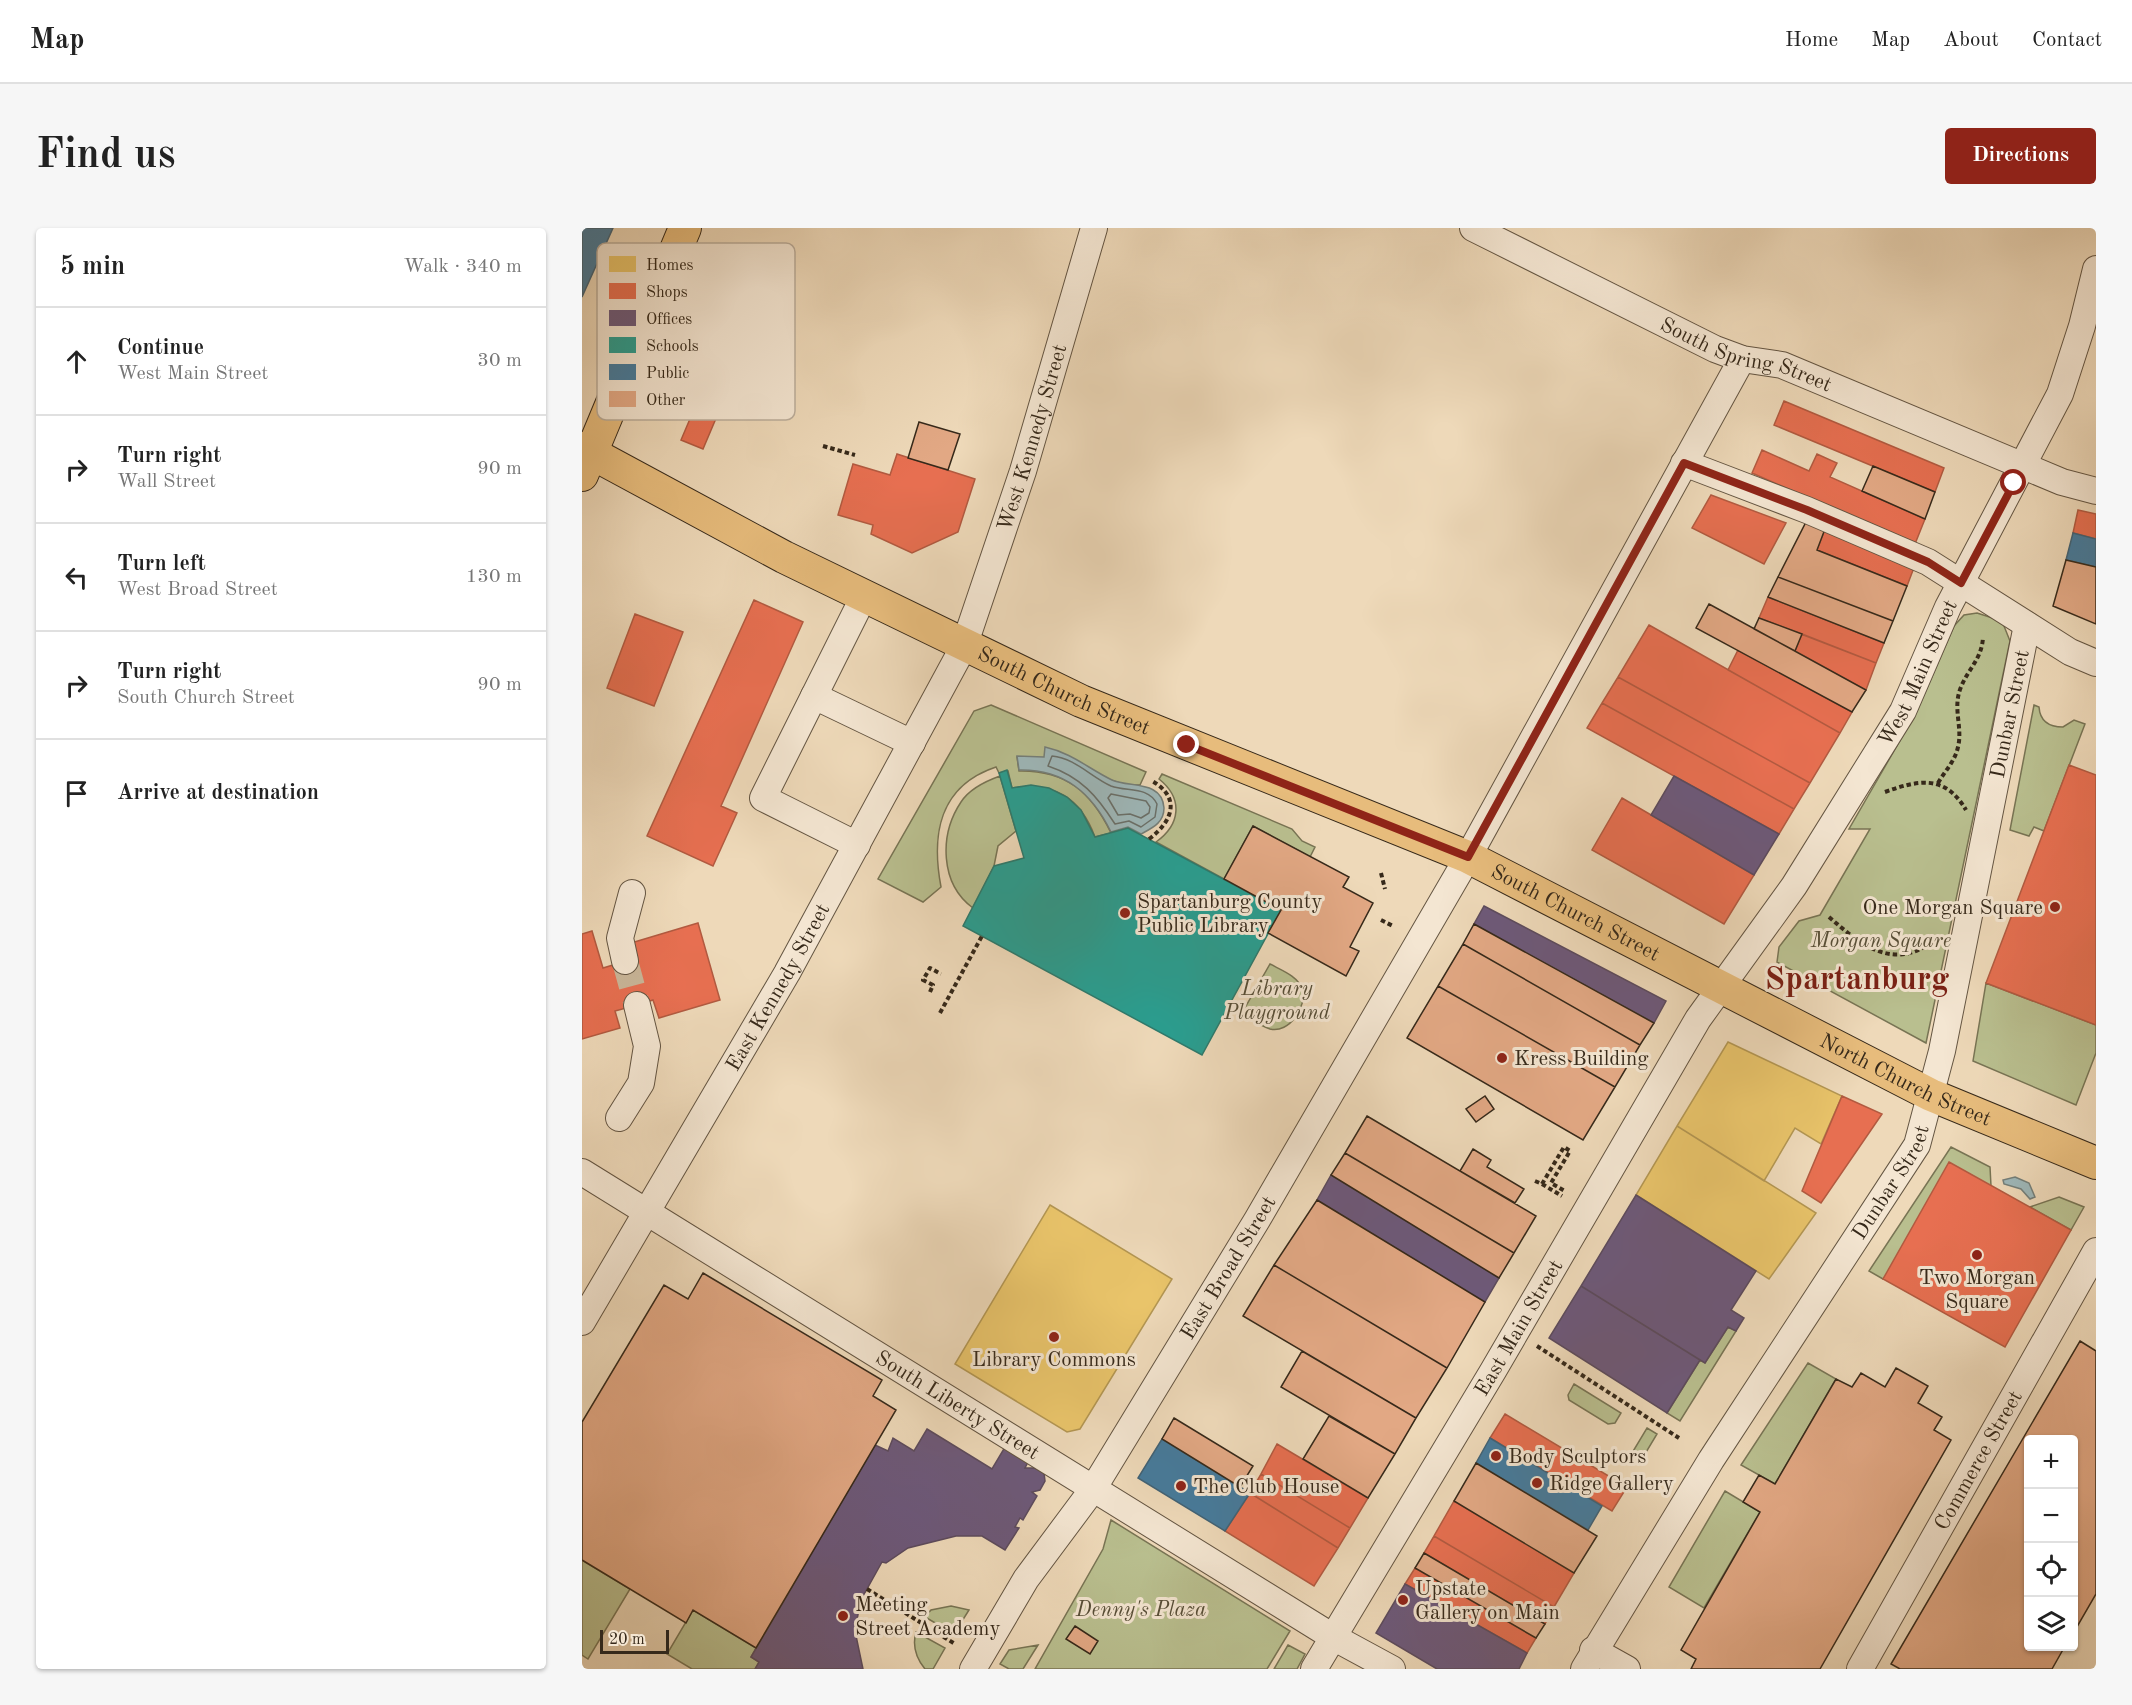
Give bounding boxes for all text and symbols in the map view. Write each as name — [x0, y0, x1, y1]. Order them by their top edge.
text: Map — [30, 27, 84, 55]
text: Home — [1785, 30, 1838, 51]
text: Map — [1871, 30, 1910, 51]
text: About — [1943, 30, 1999, 51]
text: Contact — [2032, 30, 2102, 51]
button: Directions — [1945, 128, 2096, 184]
text: Find us — [36, 135, 175, 177]
legend — [597, 243, 795, 420]
text: 5 min — [60, 254, 125, 280]
text: Walk · 340 m — [403, 257, 522, 277]
text: Homes — [646, 258, 694, 274]
text: Shops — [646, 285, 688, 301]
text: Offices — [646, 312, 692, 328]
street label: South Spring Street — [1656, 314, 1834, 397]
text: Continue — [117, 337, 204, 359]
text: Schools — [646, 339, 699, 355]
street label: West Kennedy Street — [995, 342, 1071, 534]
icon: ahead — [60, 345, 93, 378]
text: 30 m — [477, 351, 522, 371]
text: West Main Street — [117, 364, 268, 384]
text: Public — [646, 366, 689, 382]
text: Other — [646, 393, 686, 409]
text: Turn right — [117, 445, 221, 467]
icon: right — [60, 453, 93, 486]
text: 90 m — [477, 459, 522, 479]
route start — [2000, 469, 2026, 495]
text: Wall Street — [117, 472, 216, 492]
text: Turn left — [117, 553, 206, 575]
icon: left — [60, 561, 93, 594]
text: 130 m — [466, 567, 522, 587]
text: West Broad Street — [117, 580, 278, 600]
street label: West Main Street — [1875, 597, 1962, 750]
street label: South Church Street — [974, 644, 1153, 740]
street label: Dunbar Street — [1988, 648, 2034, 780]
text: Turn right — [117, 661, 221, 683]
icon: right — [60, 669, 93, 702]
text: 90 m — [477, 675, 522, 695]
text: South Church Street — [117, 688, 295, 708]
route end — [1173, 731, 1199, 757]
icon: arrive — [60, 777, 93, 810]
text: Arrive at destination — [117, 782, 319, 804]
street label: South Church Street — [1487, 862, 1663, 966]
place label: Spartanburg County Public Library — [1137, 892, 1322, 937]
place label: One Morgan Square — [1862, 898, 2043, 919]
street label: East Kennedy Street — [723, 900, 835, 1075]
marker: One Morgan Square — [2048, 900, 2062, 914]
marker: Spartanburg County Public Library — [1118, 906, 1132, 920]
park label: Morgan Square — [1810, 931, 1951, 952]
district label: Spartanburg — [1765, 964, 1949, 997]
park label: Library Playground — [1223, 979, 1331, 1024]
street label: North Church Street — [1816, 1031, 1994, 1131]
place label: Kress Building — [1514, 1049, 1649, 1070]
marker: Kress Building — [1495, 1051, 1509, 1065]
street label: Dunbar Street — [1849, 1123, 1934, 1244]
street label: East Broad Street — [1178, 1193, 1281, 1344]
marker: Two Morgan Square — [1970, 1248, 1984, 1262]
street label: East Main Street — [1472, 1256, 1567, 1400]
place label: Two Morgan Square — [1919, 1268, 2035, 1313]
marker: Library Commons — [1047, 1330, 1061, 1344]
street label: South Liberty Street — [871, 1347, 1043, 1464]
place label: Library Commons — [972, 1350, 1136, 1371]
street label: Commerce Street — [1932, 1387, 2027, 1534]
map controls — [2024, 1435, 2078, 1651]
button: + — [2024, 1435, 2078, 1489]
place label: Body Sculptors — [1508, 1447, 1646, 1468]
marker: Body Sculptors — [1489, 1449, 1503, 1463]
place label: Ridge Gallery — [1549, 1474, 1674, 1495]
marker: Ridge Gallery — [1530, 1476, 1544, 1490]
place label: The Club House — [1193, 1477, 1340, 1498]
marker: The Club House — [1174, 1479, 1188, 1493]
button: − — [2024, 1489, 2078, 1543]
button: locate — [2024, 1543, 2078, 1597]
place label: Upstate Gallery on Main — [1415, 1579, 1560, 1624]
marker: Upstate Gallery on Main — [1396, 1593, 1410, 1607]
place label: Meeting Street Academy — [855, 1595, 1001, 1640]
button: layers — [2024, 1597, 2078, 1651]
park label: Denny's Plaza — [1075, 1600, 1206, 1621]
marker: Meeting Street Academy — [836, 1609, 850, 1623]
scale bar — [600, 1627, 669, 1654]
text: 20 m — [609, 1632, 645, 1648]

